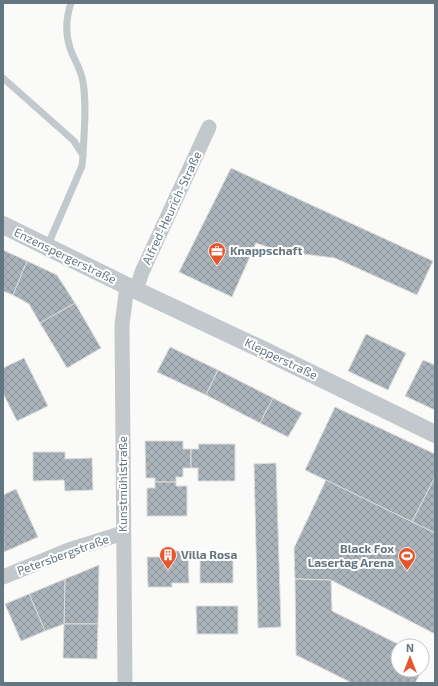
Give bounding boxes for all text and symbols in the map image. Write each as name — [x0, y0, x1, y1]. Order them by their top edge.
street label: Alfred-Heurich-Straße — [139, 149, 203, 266]
street label: Enzenspergerstraße — [12, 224, 119, 286]
office icon: Knappschaft — [207, 241, 227, 266]
place label: Knappschaft — [230, 243, 302, 257]
street label: Klepperstraße — [243, 335, 320, 382]
street label: Kunstmühlstraße — [115, 436, 129, 532]
street label: Petersbergstraße — [15, 531, 111, 577]
place label: Black Fox Lasertag Arena — [308, 541, 394, 569]
building icon: Villa Rosa — [158, 545, 178, 570]
sports icon: Black Fox Lasertag Arena — [397, 546, 417, 571]
place label: Villa Rosa — [181, 547, 237, 561]
north arrow — [390, 638, 430, 678]
text: N — [406, 641, 414, 654]

